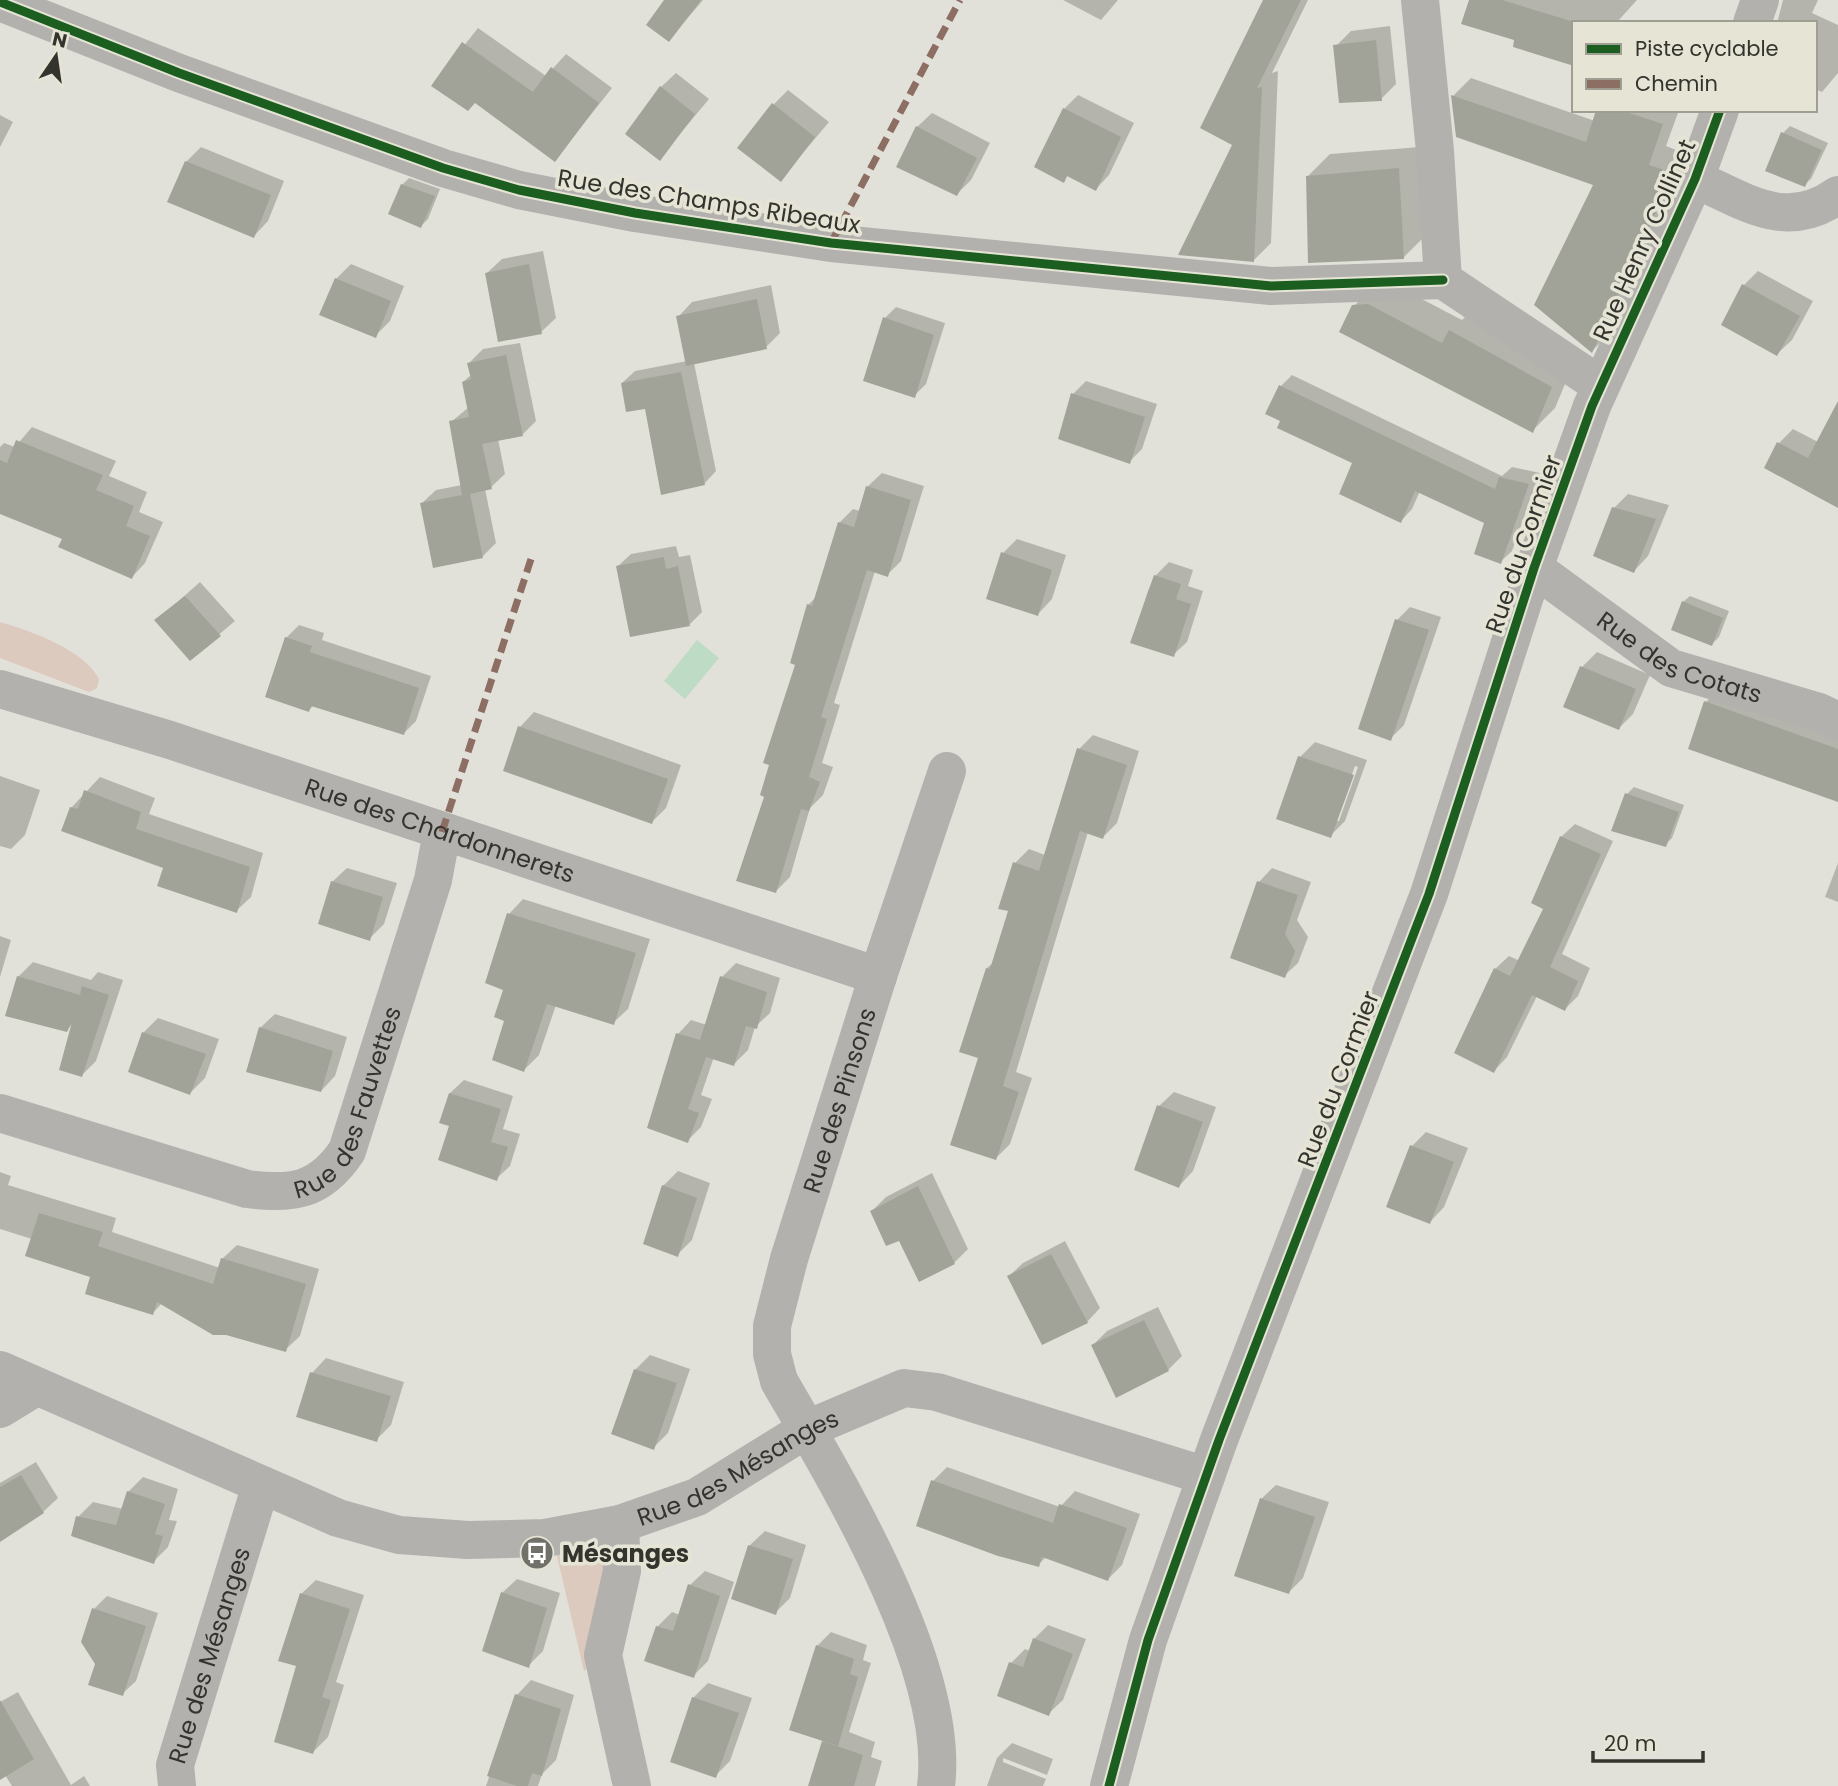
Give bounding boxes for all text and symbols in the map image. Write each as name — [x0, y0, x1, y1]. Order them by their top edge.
north arrow — [21, 21, 91, 91]
legend — [1572, 21, 1817, 112]
text: N — [50, 25, 70, 55]
text: Piste cyclable — [1635, 34, 1779, 63]
text: Chemin — [1635, 69, 1718, 98]
street label: Rue Henry Collinet — [1585, 134, 1703, 346]
street label: Rue des Champs Ribeaux — [555, 161, 863, 241]
street label: Rue du Cormier — [1477, 450, 1569, 638]
street label: Rue des Cotats — [1591, 603, 1766, 711]
street label: Rue des Chardonnerets — [301, 770, 579, 890]
street label: Rue du Cormier — [1289, 986, 1387, 1172]
street label: Rue des Fauvettes — [290, 1002, 408, 1206]
street label: Rue des Pinsons — [794, 1003, 884, 1197]
street label: Rue des Mésanges — [632, 1401, 843, 1533]
bus stop icon: Mésanges — [518, 1534, 556, 1572]
place label: Mésanges — [562, 1537, 689, 1570]
street label: Rue des Mésanges — [160, 1543, 257, 1767]
scale bar — [1593, 1720, 1703, 1764]
text: 20 m — [1604, 1729, 1657, 1758]

